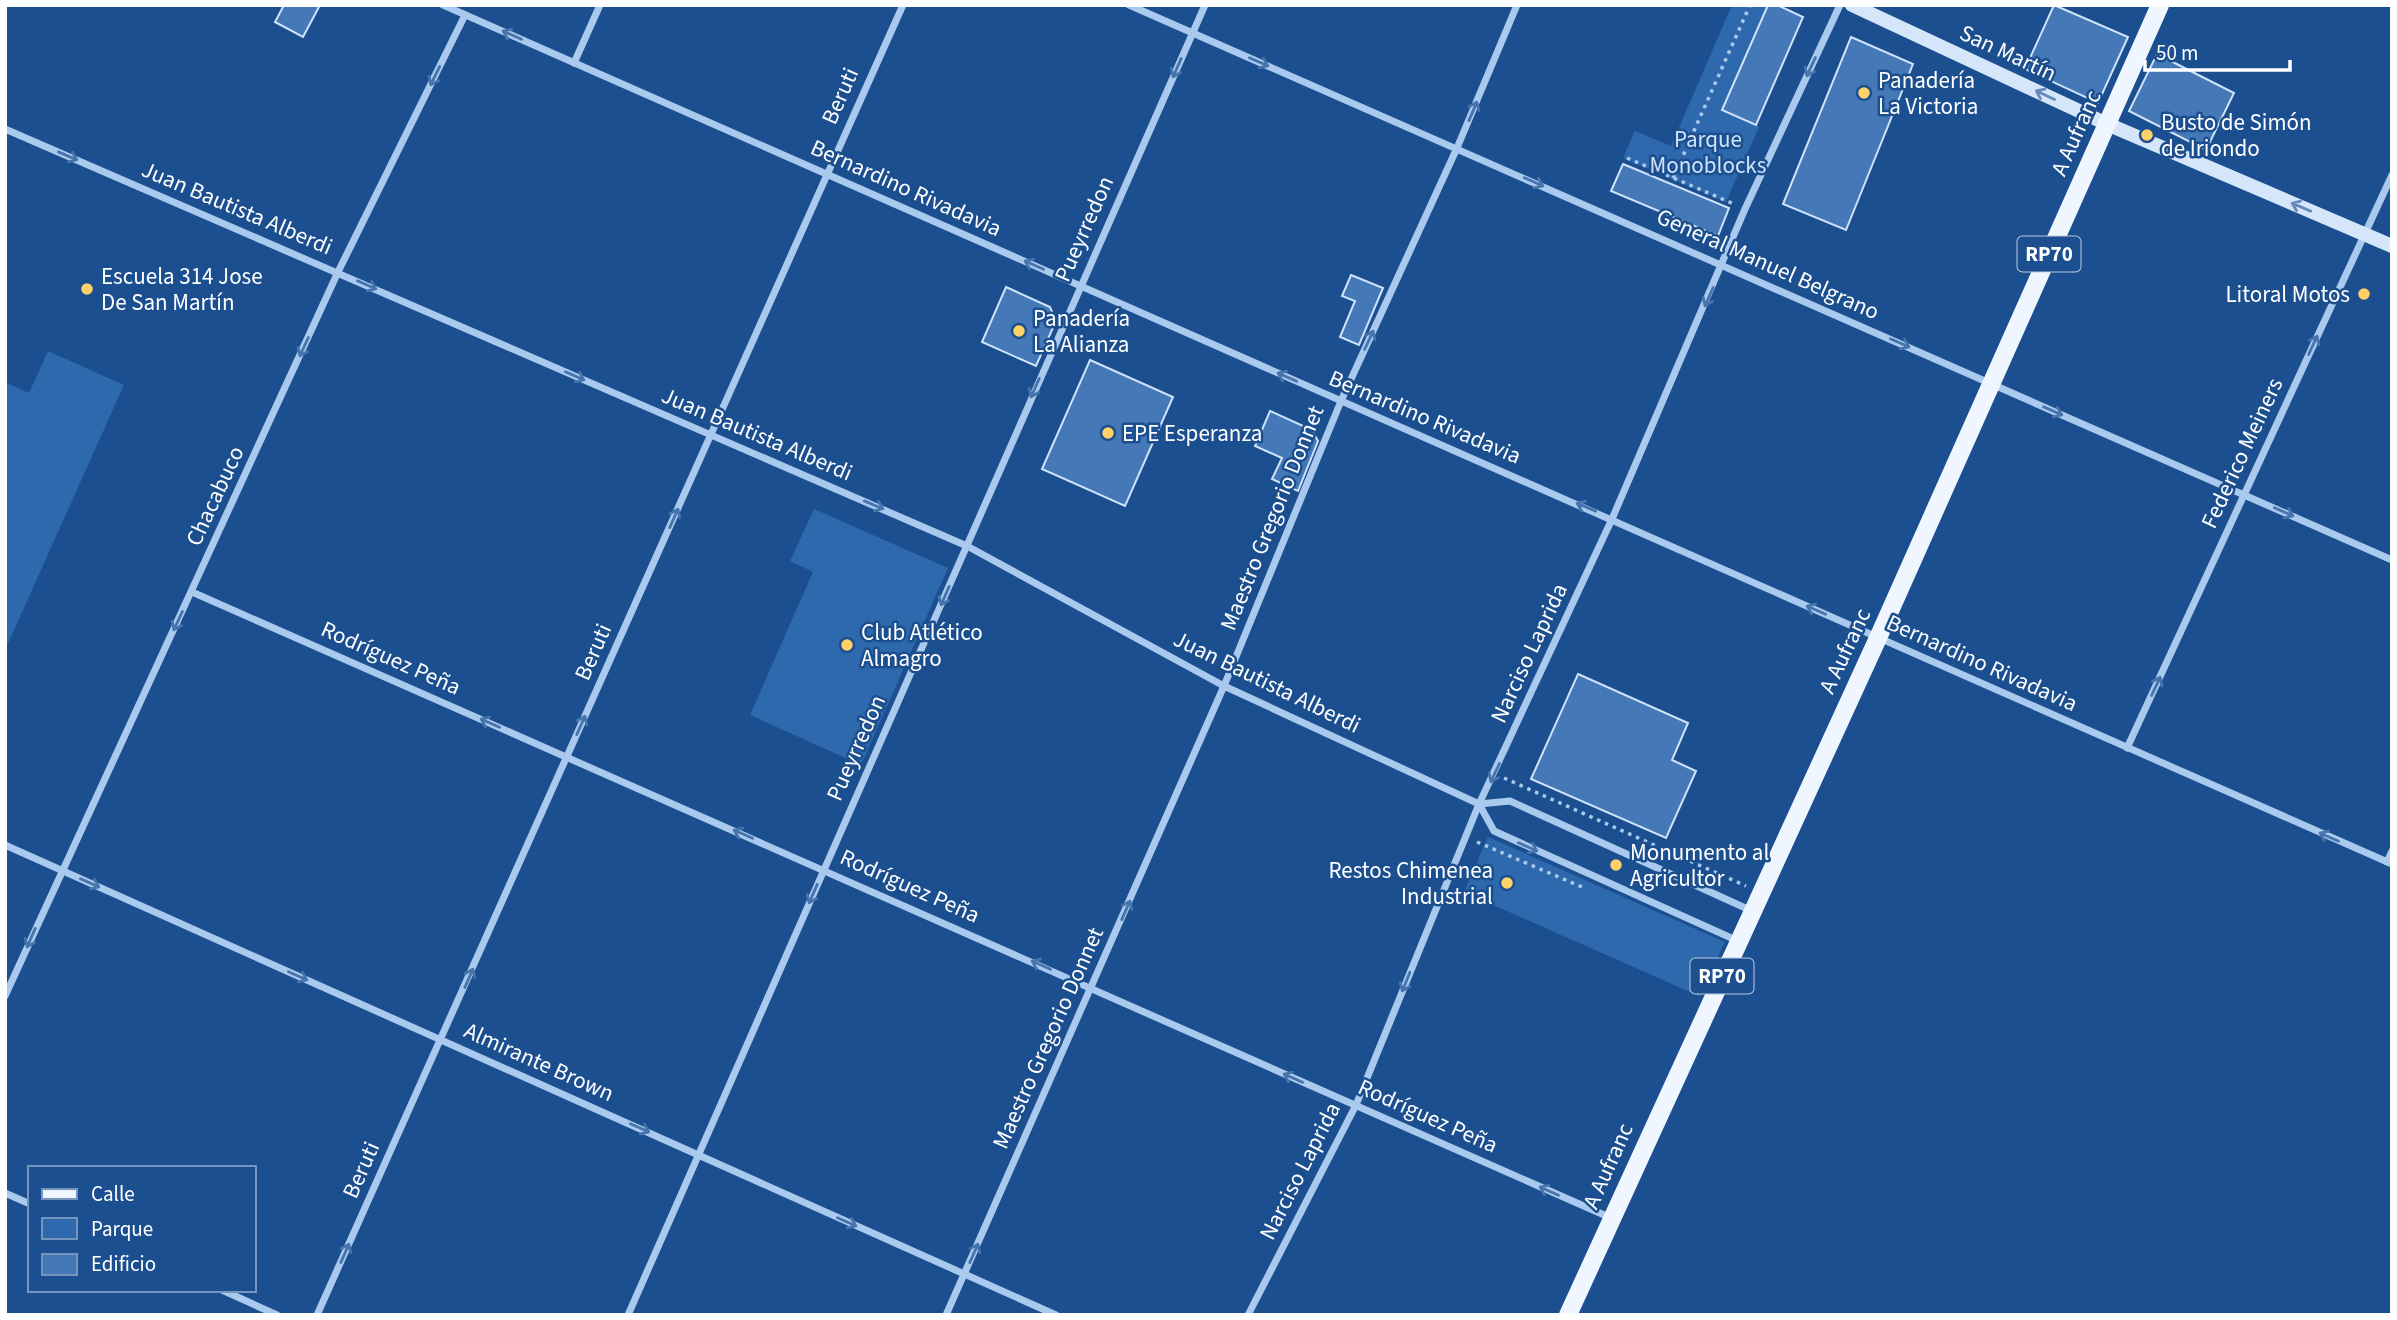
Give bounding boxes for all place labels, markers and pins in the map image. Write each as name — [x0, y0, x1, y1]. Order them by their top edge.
place label: Panadería La Victoria — [1878, 64, 1978, 123]
marker: Panadería La Victoria — [1856, 85, 1872, 101]
place label: Busto de Simón de Iriondo — [2161, 106, 2312, 165]
marker: Busto de Simón de Iriondo — [2139, 127, 2155, 143]
place label: Escuela 314 Jose De San Martín — [101, 260, 263, 319]
place label: Litoral Motos — [2225, 278, 2350, 311]
marker: Escuela 314 Jose De San Martín — [79, 281, 95, 297]
marker: Litoral Motos — [2356, 286, 2372, 302]
place label: Panadería La Alianza — [1033, 302, 1130, 361]
marker: Panadería La Alianza — [1011, 323, 1027, 339]
place label: EPE Esperanza — [1122, 417, 1262, 450]
marker: EPE Esperanza — [1100, 425, 1116, 441]
place label: Club Atlético Almagro — [861, 616, 983, 675]
marker: Club Atlético Almagro — [839, 637, 855, 653]
place label: Monumento al Agricultor — [1630, 836, 1769, 895]
place label: Restos Chimenea Industrial — [1328, 854, 1493, 913]
marker: Monumento al Agricultor — [1608, 857, 1624, 873]
marker: Restos Chimenea Industrial — [1499, 875, 1515, 891]

